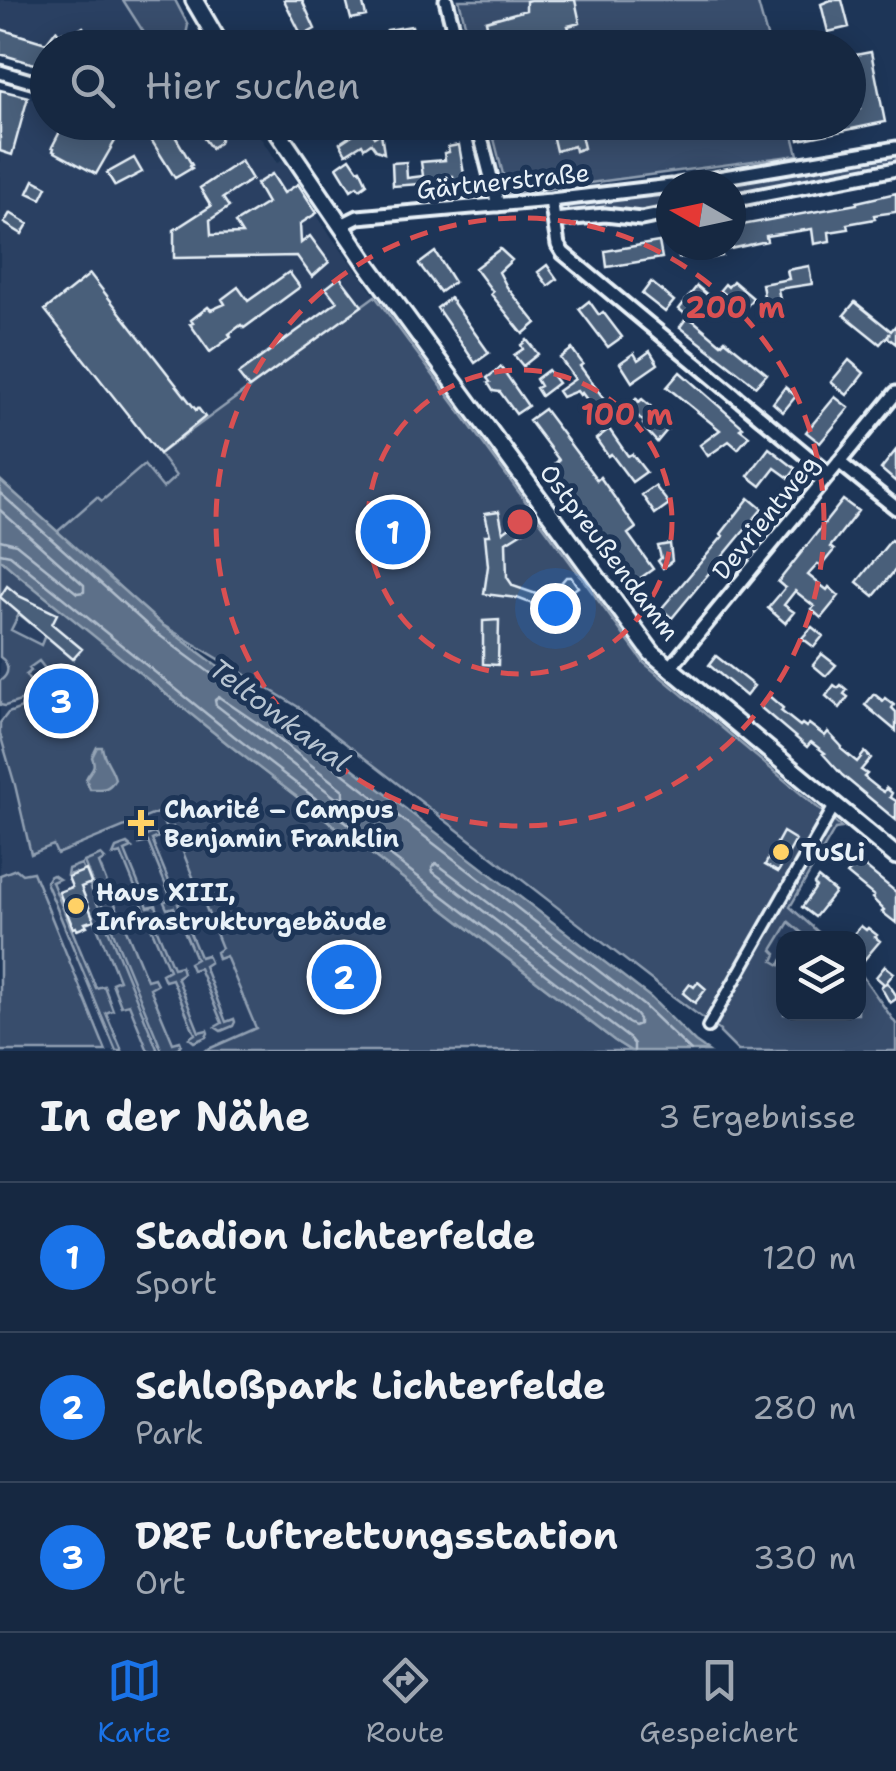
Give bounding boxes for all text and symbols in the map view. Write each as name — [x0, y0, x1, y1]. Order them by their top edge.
search box — [30, 30, 866, 140]
icon: search — [65, 58, 120, 113]
text: Hier suchen — [145, 60, 360, 111]
street label: Gärtnerstraße — [415, 155, 591, 207]
north arrow — [656, 170, 746, 260]
text: 200 m — [685, 287, 785, 328]
text: 100 m — [581, 394, 673, 435]
street label: Devrientweg — [704, 447, 826, 587]
street label: Ostpreußendamm — [532, 457, 688, 647]
pin: 1 — [360, 494, 426, 570]
centre of rings — [502, 504, 538, 540]
your location — [530, 583, 581, 634]
water label: Teltowkanal — [202, 649, 358, 781]
pin: 3 — [28, 664, 94, 738]
place label: Charité – Campus Benjamin Franklin — [164, 792, 399, 855]
marker: Charité – Campus Benjamin Franklin — [128, 810, 154, 836]
place label: TuSLi — [801, 835, 865, 869]
marker: TuSLi — [770, 841, 792, 863]
place label: Haus XIII, Infrastrukturgebäude — [96, 875, 387, 938]
marker: Haus XIII, Infrastrukturgebäude — [65, 895, 87, 917]
map controls — [776, 931, 866, 1021]
button: layers — [776, 931, 866, 1021]
pin: 2 — [312, 940, 376, 1014]
text: In der Nähe — [40, 1088, 310, 1144]
text: 3 Ergebnisse — [658, 1095, 856, 1138]
text: Stadion Lichterfelde — [135, 1210, 536, 1261]
text: 1 — [65, 1236, 80, 1279]
text: 120 m — [762, 1236, 856, 1279]
text: Sport — [135, 1261, 217, 1304]
text: Schloßpark Lichterfelde — [135, 1360, 606, 1411]
text: 2 — [61, 1386, 84, 1429]
text: 280 m — [752, 1386, 856, 1429]
text: Park — [135, 1411, 204, 1454]
text: DRF Luftrettungsstation — [135, 1510, 618, 1561]
text: 3 — [61, 1536, 84, 1579]
text: 330 m — [753, 1536, 856, 1579]
text: Ort — [135, 1561, 186, 1604]
tab: Karte — [97, 1653, 171, 1751]
tab: Route — [366, 1653, 445, 1751]
tab: Gespeichert — [639, 1653, 799, 1751]

